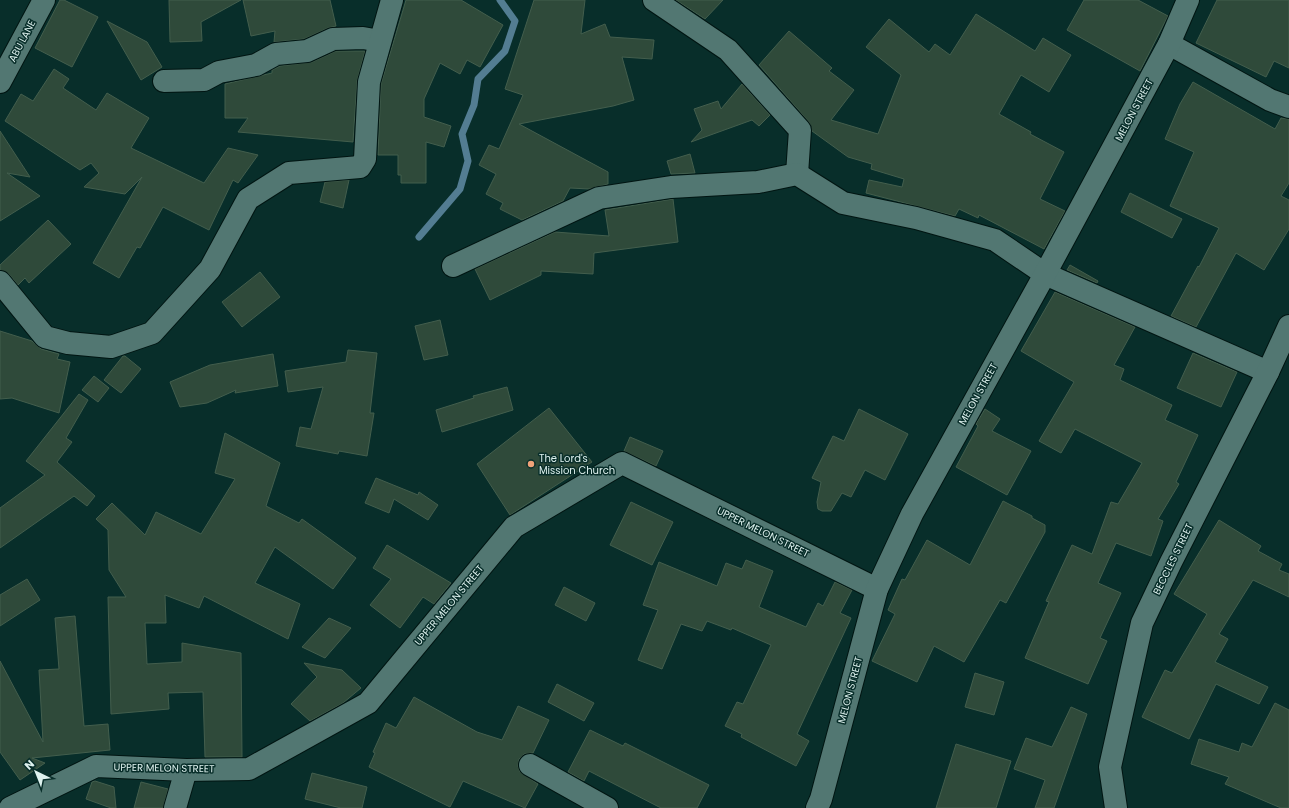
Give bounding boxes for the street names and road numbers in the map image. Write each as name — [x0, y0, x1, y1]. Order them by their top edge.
street label: ABU LANE — [5, 17, 39, 65]
street label: MELON STREET — [1111, 76, 1157, 144]
street label: MELON STREET — [955, 360, 1001, 428]
street label: UPPER MELON STREET — [714, 503, 812, 561]
street label: BECCLES STREET — [1149, 520, 1197, 597]
street label: UPPER MELON STREET — [411, 561, 488, 648]
street label: MELON STREET — [834, 654, 866, 725]
street label: UPPER MELON STREET — [113, 760, 215, 776]

